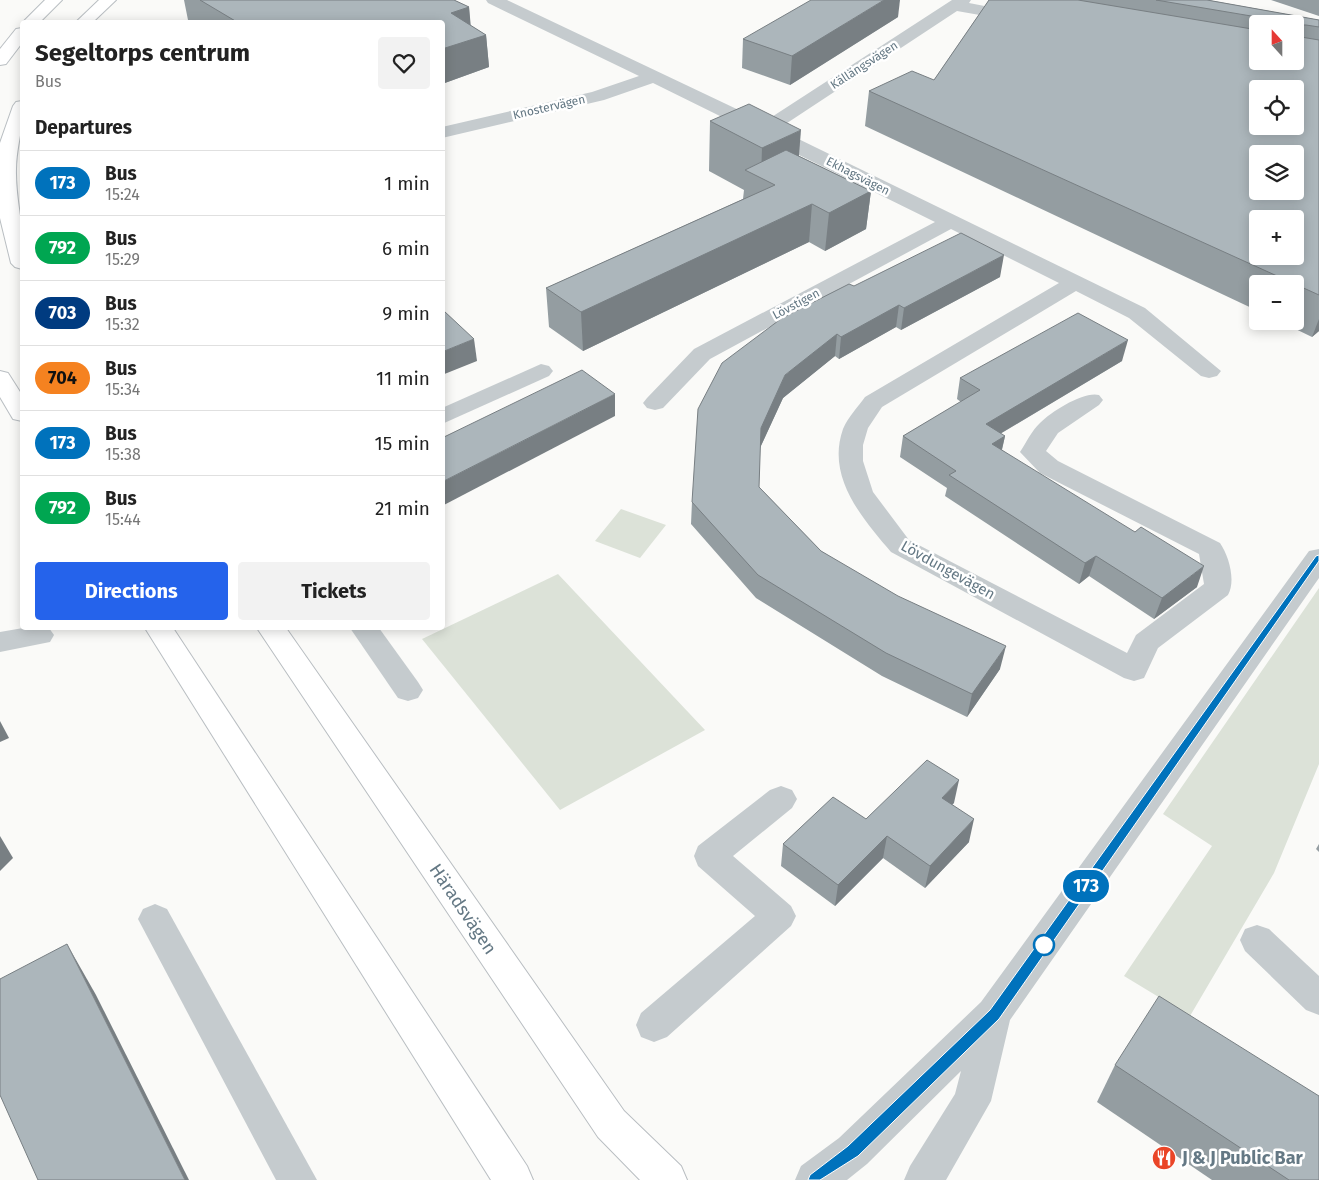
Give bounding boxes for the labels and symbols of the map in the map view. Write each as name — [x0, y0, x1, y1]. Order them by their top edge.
north arrow — [1249, 15, 1304, 70]
street label: Källängsvägen — [828, 38, 900, 92]
street label: Knostervägen — [511, 92, 587, 122]
street label: Ekhagsvägen — [824, 154, 892, 198]
street label: Lövstigen — [770, 286, 822, 322]
street label: Lövdungevägen — [898, 537, 998, 603]
street label: Häradsvägen — [425, 859, 501, 959]
line badge: 173 — [1057, 870, 1115, 902]
unlabelled marker — [1033, 934, 1055, 956]
restaurant icon: J & J Public Bar — [1151, 1145, 1177, 1171]
place label: J & J Public Bar — [1181, 1147, 1304, 1169]

